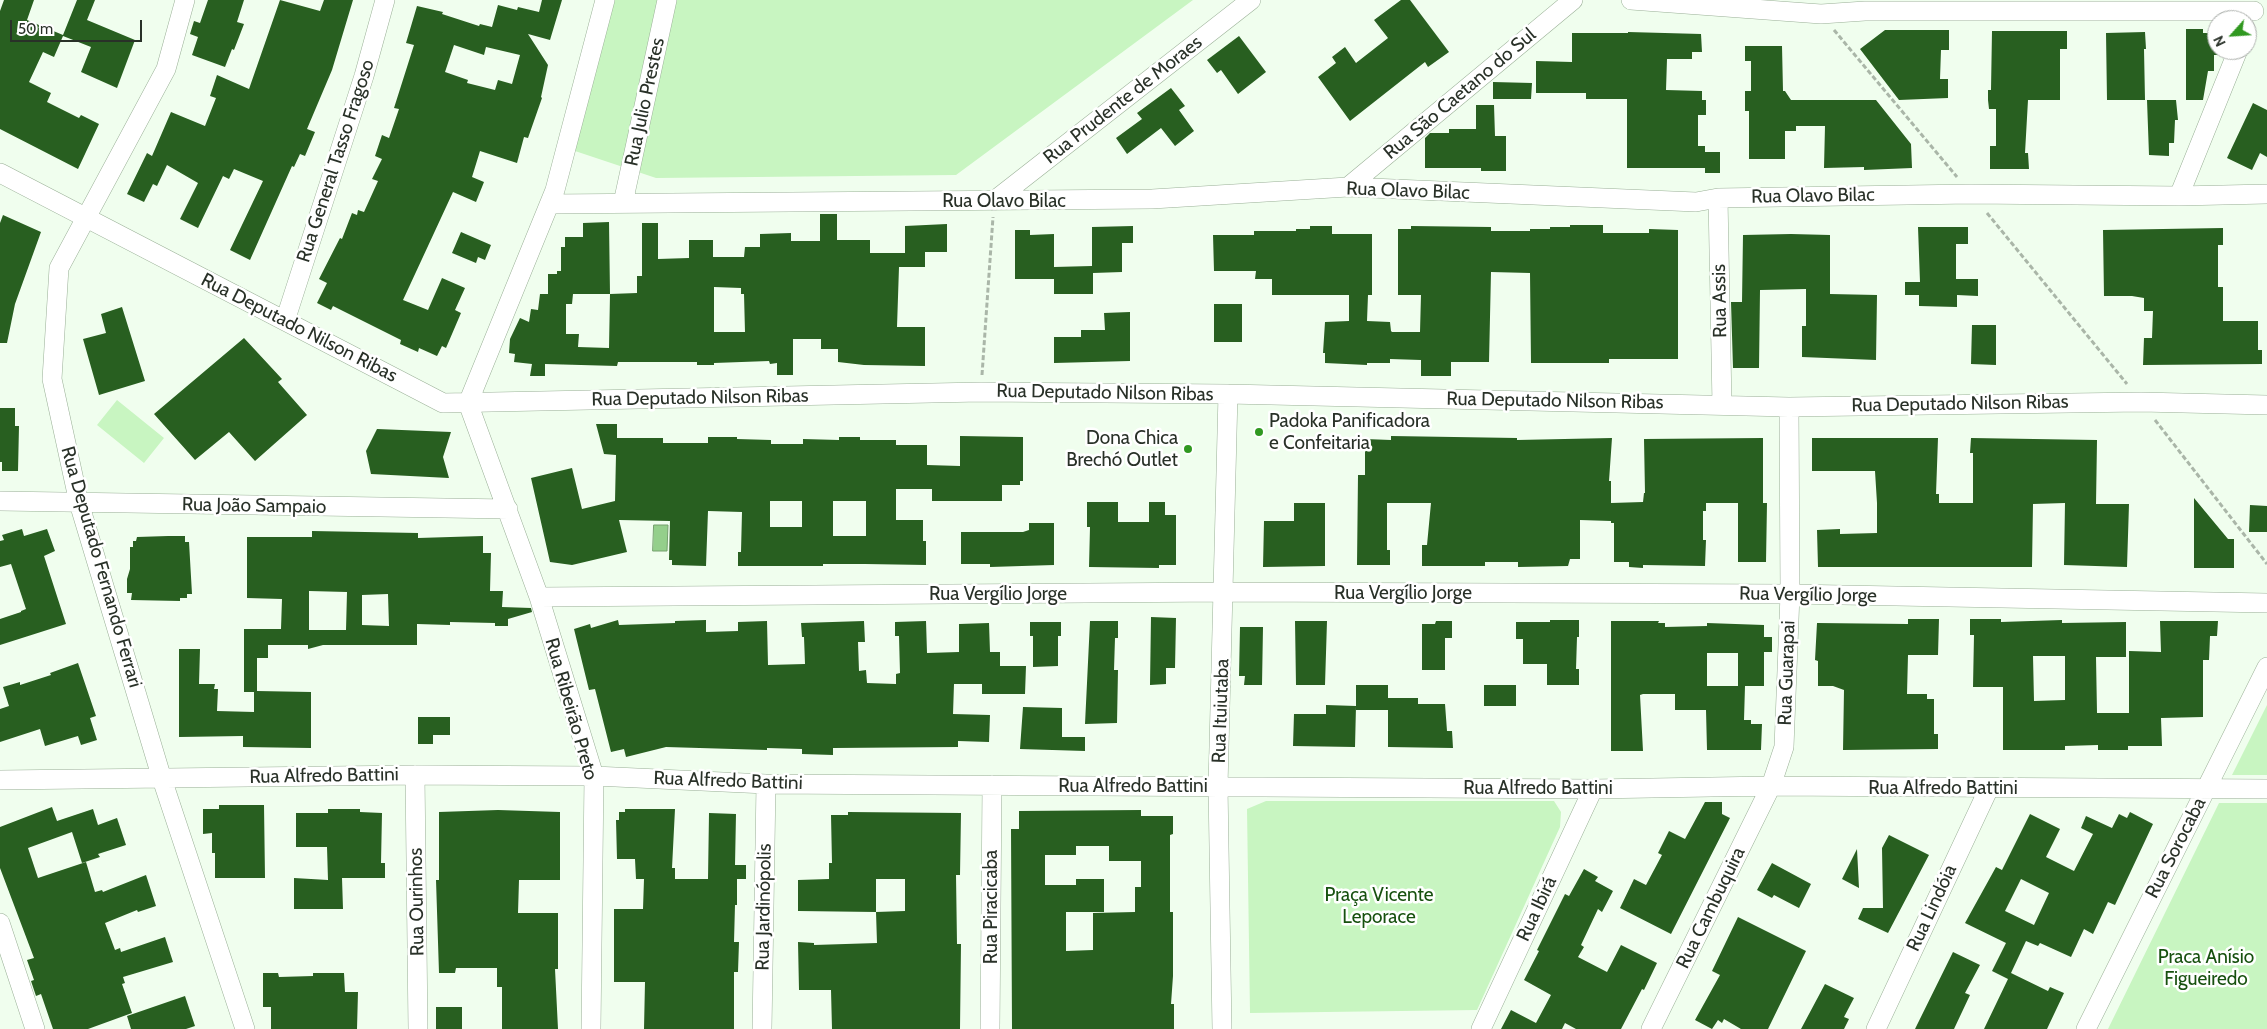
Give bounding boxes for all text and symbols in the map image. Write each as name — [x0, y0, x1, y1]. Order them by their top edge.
scale bar — [12, 10, 145, 42]
north arrow — [2207, 10, 2257, 60]
text: 50 m — [18, 20, 53, 38]
street label: Rua São Caetano do Sul — [1379, 24, 1541, 164]
street label: Rua Prudente de Moraes — [1039, 31, 1207, 169]
text: N — [2209, 33, 2230, 50]
street label: Rua Julio Prestes — [620, 36, 670, 168]
street label: Rua General Tasso Fragoso — [292, 57, 380, 265]
street label: Rua Olavo Bilac — [1346, 177, 1470, 205]
street label: Rua Olavo Bilac — [1751, 184, 1875, 208]
street label: Rua Olavo Bilac — [942, 190, 1066, 212]
street label: Rua Assis — [1708, 264, 1732, 338]
street label: Rua Deputado Nilson Ribas — [197, 269, 401, 387]
street label: Rua Deputado Nilson Ribas — [996, 380, 1214, 406]
street label: Rua Deputado Nilson Ribas — [591, 385, 809, 411]
street label: Rua Deputado Nilson Ribas — [1446, 388, 1664, 414]
street label: Rua Deputado Nilson Ribas — [1851, 391, 2069, 417]
place label: Padoka Panificadora e Confeitaria — [1269, 410, 1430, 454]
marker: Padoka Panificadora e Confeitaria — [1253, 426, 1265, 438]
place label: Dona Chica Brechó Outlet — [1066, 427, 1178, 471]
marker: Dona Chica Brechó Outlet — [1182, 443, 1194, 455]
street label: Rua Deputado Fernando Ferrari — [56, 444, 146, 690]
street label: Rua João Sampaio — [182, 493, 326, 519]
street label: Rua Vergílio Jorge — [1334, 582, 1472, 604]
street label: Rua Vergílio Jorge — [1739, 582, 1877, 608]
street label: Rua Vergílio Jorge — [929, 583, 1067, 605]
street label: Rua Guarapai — [1774, 620, 1800, 726]
street label: Rua Ribeirão Preto — [540, 635, 602, 783]
street label: Rua Ituiutaba — [1208, 658, 1234, 764]
street label: Rua Alfredo Battini — [249, 763, 399, 789]
street label: Rua Alfredo Battini — [653, 767, 803, 795]
street label: Rua Alfredo Battini — [1058, 775, 1208, 797]
street label: Rua Alfredo Battini — [1463, 777, 1613, 799]
street label: Rua Alfredo Battini — [1868, 777, 2018, 799]
street label: Rua Sorocaba — [2141, 794, 2211, 902]
street label: Rua Jardinópolis — [751, 843, 777, 971]
street label: Rua Cambuquira — [1672, 844, 1750, 972]
street label: Rua Ourinhos — [405, 848, 429, 956]
street label: Rua Piracicaba — [980, 850, 1002, 964]
street label: Rua Lindóia — [1902, 861, 1962, 955]
street label: Rua Ibirá — [1512, 873, 1562, 945]
park label: Praça Vicente Leporace — [1325, 884, 1433, 928]
park label: Praca Anísio Figueiredo — [2158, 946, 2254, 990]

